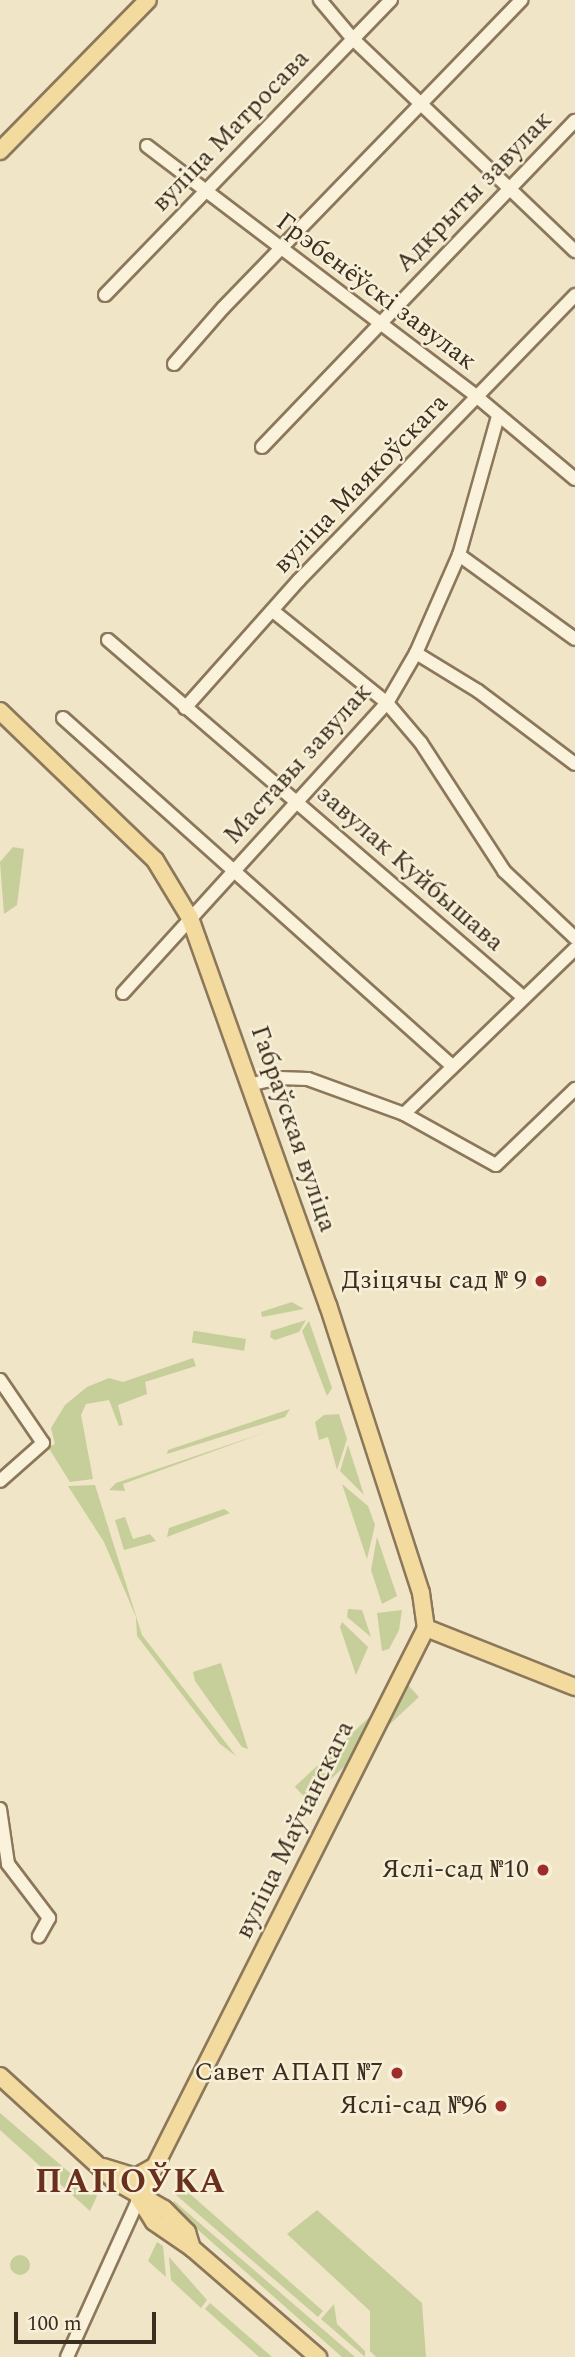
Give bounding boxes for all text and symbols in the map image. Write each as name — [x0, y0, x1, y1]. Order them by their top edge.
street label: вуліца Матросава — [146, 43, 316, 219]
street label: Адкрыты завулак — [389, 105, 559, 279]
street label: Грэбенёўскі завулак — [270, 207, 482, 377]
street label: вуліца Маякоўскага — [267, 387, 455, 581]
street label: Маставы завулак — [217, 677, 379, 851]
street label: завулак Куйбышава — [310, 779, 510, 959]
street label: Габраўская вуліца — [243, 1022, 343, 1236]
place label: Дзіцячы сад № 9 — [341, 1265, 527, 1297]
marker: Дзіцячы сад № 9 — [533, 1273, 549, 1289]
street label: вуліца Маўчанскага — [229, 1716, 361, 1944]
place label: Яслі-сад №10 — [382, 1854, 529, 1886]
marker: Яслі-сад №10 — [535, 1862, 551, 1878]
place label: Савет АПАП №7 — [194, 2057, 383, 2089]
marker: Савет АПАП №7 — [389, 2065, 405, 2081]
place label: Яслі-сад №96 — [340, 2090, 487, 2122]
marker: Яслі-сад №96 — [493, 2098, 509, 2114]
district label: ПАПОЎКА — [36, 2163, 226, 2203]
scale bar — [18, 2298, 159, 2342]
text: 100 m — [27, 2308, 82, 2340]

